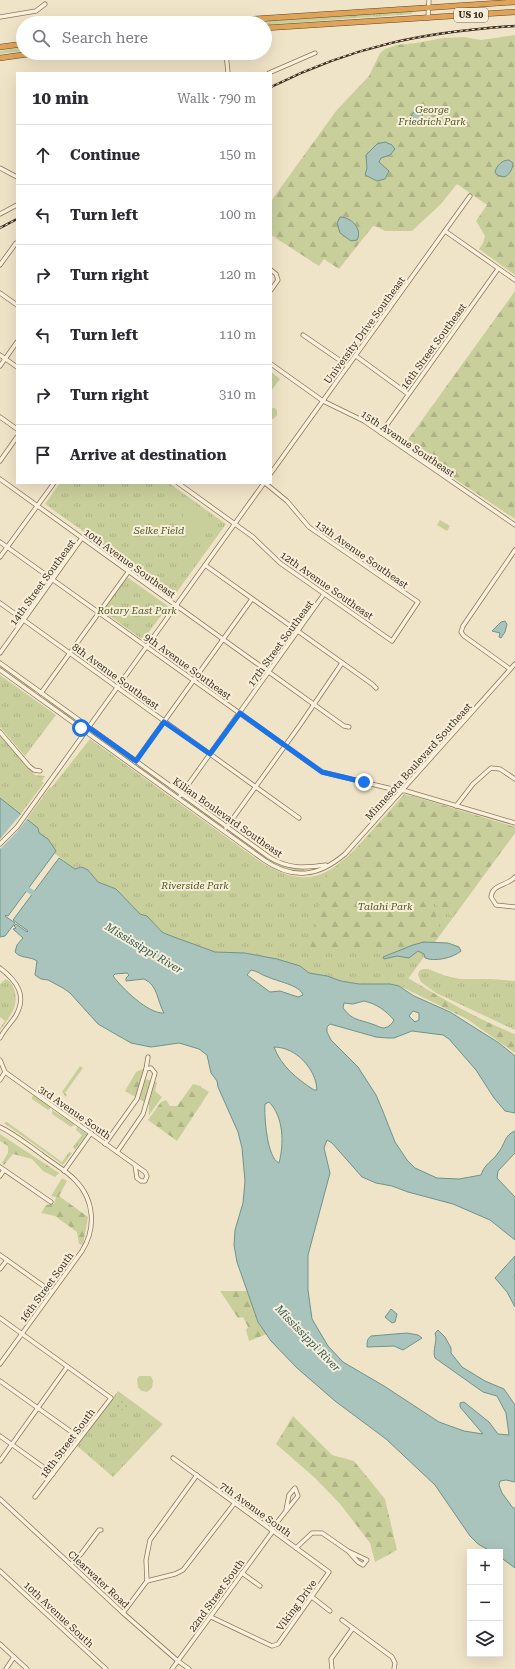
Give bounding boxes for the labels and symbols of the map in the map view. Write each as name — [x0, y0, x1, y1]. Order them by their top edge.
road number: US 10 — [454, 8, 488, 22]
park label: George Friedrich Park — [397, 104, 466, 127]
street label: University Drive Southeast — [322, 274, 407, 386]
street label: 16th Street Southeast — [399, 301, 468, 391]
street label: 15th Avenue Southeast — [359, 408, 457, 479]
street label: 13th Avenue Southeast — [313, 518, 410, 591]
park label: Selke Field — [133, 525, 184, 536]
street label: 10th Avenue Southeast — [82, 526, 178, 601]
street label: 14th Street Southeast — [8, 537, 77, 627]
street label: 12th Avenue Southeast — [278, 549, 375, 622]
street label: 17th Street Southeast — [246, 598, 315, 688]
park label: Rotary East Park — [96, 605, 177, 616]
street label: 9th Avenue Southeast — [142, 631, 234, 702]
street label: 8th Avenue Southeast — [70, 641, 162, 712]
street label: Minnesota Boulevard Southeast — [363, 700, 474, 822]
route start — [72, 719, 90, 737]
route end — [355, 773, 373, 791]
street label: Kilian Boulevard Southeast — [171, 775, 285, 860]
park label: Riverside Park — [160, 880, 229, 891]
park label: Talahi Park — [358, 901, 413, 912]
water label: Mississippi River — [102, 920, 185, 977]
street label: 3rd Avenue South — [36, 1083, 113, 1142]
street label: 16th Street South — [17, 1250, 76, 1325]
water label: Mississippi River — [272, 1302, 343, 1375]
street label: 18th Street South — [38, 1406, 97, 1480]
street label: 7th Avenue South — [218, 1480, 294, 1539]
street label: Clearwater Road — [66, 1548, 132, 1611]
street label: 22nd Street South — [186, 1557, 247, 1634]
street label: Viking Drive — [274, 1577, 319, 1633]
street label: 10th Avenue South — [22, 1579, 96, 1650]

